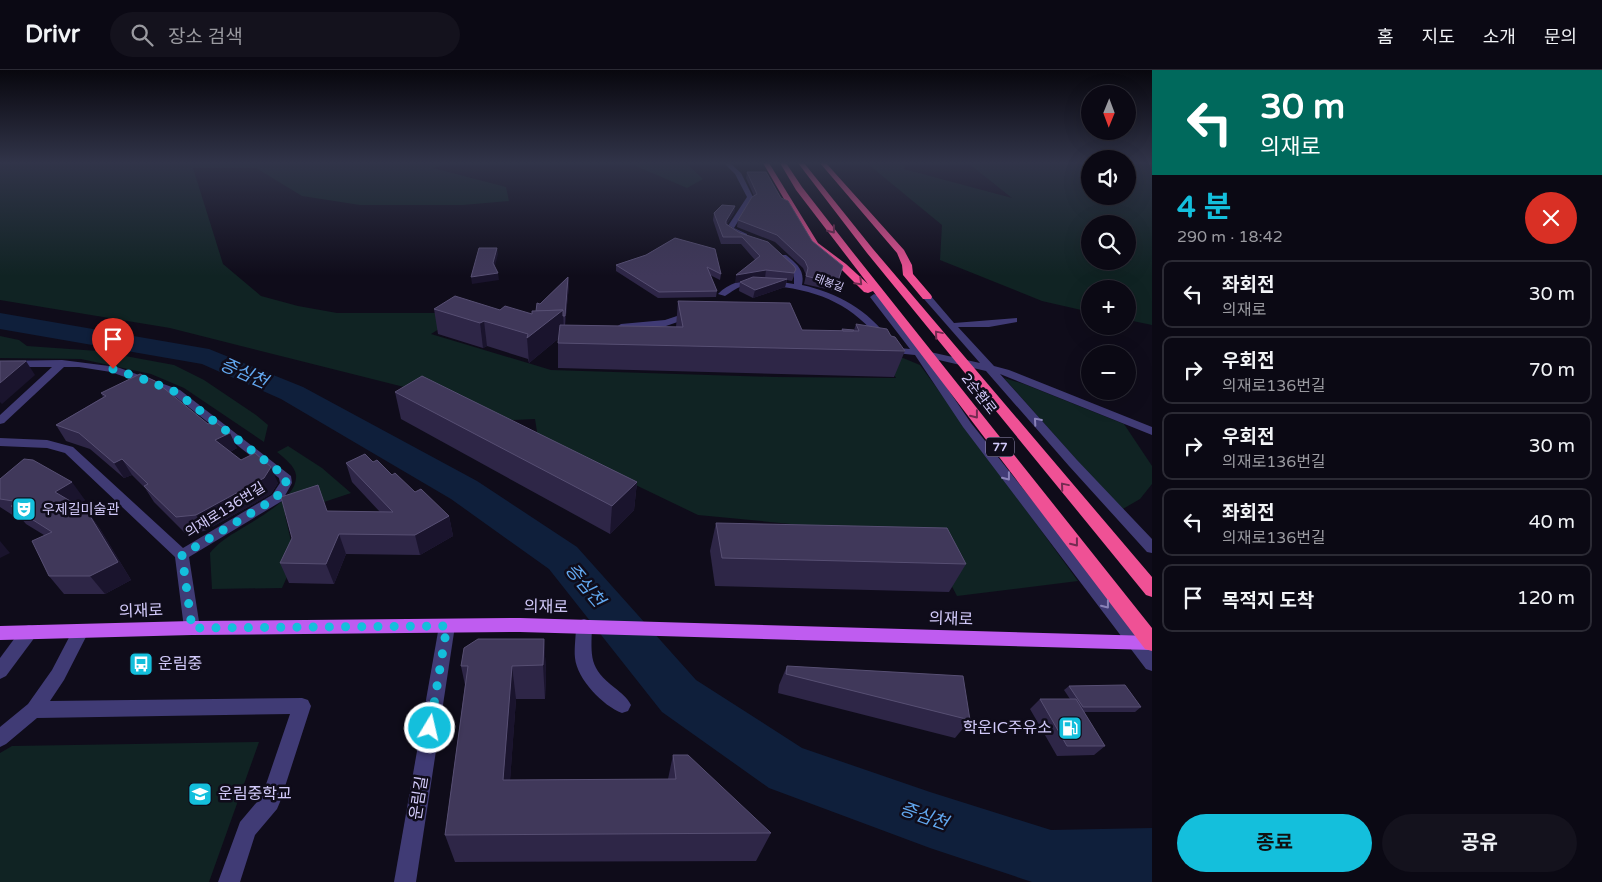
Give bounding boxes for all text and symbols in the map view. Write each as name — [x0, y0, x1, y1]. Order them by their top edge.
search box — [110, 12, 460, 57]
text: Drivr — [25, 20, 80, 49]
icon: search — [128, 21, 156, 49]
text: 장소 검색 — [168, 26, 243, 48]
text: 홈 — [1377, 26, 1394, 48]
text: 지도 — [1422, 26, 1455, 48]
text: 소개 — [1483, 26, 1516, 48]
text: 문의 — [1544, 26, 1577, 48]
north arrow — [1081, 85, 1136, 140]
map controls — [1081, 85, 1136, 400]
text: 30 m — [1260, 86, 1345, 128]
icon: left — [1177, 90, 1242, 155]
text: 의재로 — [1260, 134, 1321, 160]
button: sound — [1081, 150, 1136, 205]
text: 4 분 — [1177, 189, 1231, 226]
button: close — [1525, 192, 1577, 244]
button: search — [1081, 215, 1136, 270]
one-way arrow — [826, 225, 835, 234]
text: 290 m · 18:42 — [1177, 227, 1283, 247]
street label: 태봉길 — [812, 271, 846, 295]
text: 좌회전 — [1222, 274, 1274, 296]
one-way arrow — [854, 276, 863, 285]
button: + — [1081, 280, 1136, 335]
icon: left — [1179, 280, 1207, 308]
text: 30 m — [1529, 283, 1575, 305]
text: 의재로 — [1222, 300, 1266, 320]
pin — [92, 318, 134, 369]
icon: arrive — [99, 325, 127, 353]
one-way arrow — [935, 330, 944, 339]
button: − — [1081, 345, 1136, 400]
text: 우회전 — [1222, 350, 1274, 372]
water label: 증심천 — [217, 353, 273, 394]
icon: right — [1179, 356, 1207, 384]
text: 70 m — [1529, 359, 1575, 381]
street label: 2순환로 — [958, 370, 1000, 418]
text: 의재로136번길 — [1222, 376, 1326, 396]
one-way arrow — [969, 409, 978, 419]
one-way arrow — [1033, 418, 1042, 427]
text: 우회전 — [1222, 426, 1274, 448]
icon: right — [1179, 432, 1207, 460]
text: 30 m — [1529, 435, 1575, 457]
road number: 77 — [986, 438, 1014, 457]
text: 의재로136번길 — [1222, 452, 1326, 472]
one-way arrow — [1001, 471, 1009, 480]
street label: 의재로136번길 — [182, 479, 268, 541]
one-way arrow — [1062, 483, 1070, 492]
theatre icon: 우제길미술관 — [11, 496, 37, 522]
place label: 우제길미술관 — [42, 501, 119, 518]
text: 좌회전 — [1222, 502, 1274, 524]
icon: left — [1179, 508, 1207, 536]
text: 40 m — [1529, 511, 1575, 533]
text: 의재로136번길 — [1222, 528, 1326, 548]
one-way arrow — [1069, 537, 1077, 546]
water label: 증심천 — [561, 559, 611, 613]
icon: arrive — [1179, 584, 1207, 612]
text: 120 m — [1517, 587, 1575, 609]
text: 목적지 도착 — [1222, 590, 1314, 612]
street label: 의재로 — [524, 597, 569, 617]
street label: 의재로 — [119, 600, 164, 622]
one-way arrow — [1101, 600, 1110, 609]
street label: 의재로 — [929, 608, 974, 630]
bus stop icon: 운림중 — [128, 651, 154, 677]
place label: 운림중 — [158, 654, 202, 674]
position arrow — [403, 701, 455, 753]
fuel station icon: 학운IC주유소 — [1057, 715, 1083, 741]
place label: 학운IC주유소 — [963, 718, 1052, 738]
street label: 운림길 — [406, 775, 432, 821]
school or university icon: 운림중학교 — [187, 781, 213, 807]
place label: 운림중학교 — [218, 784, 292, 804]
water label: 증심천 — [897, 798, 953, 835]
button: 종료 — [1177, 814, 1372, 872]
button: 공유 — [1382, 814, 1577, 872]

